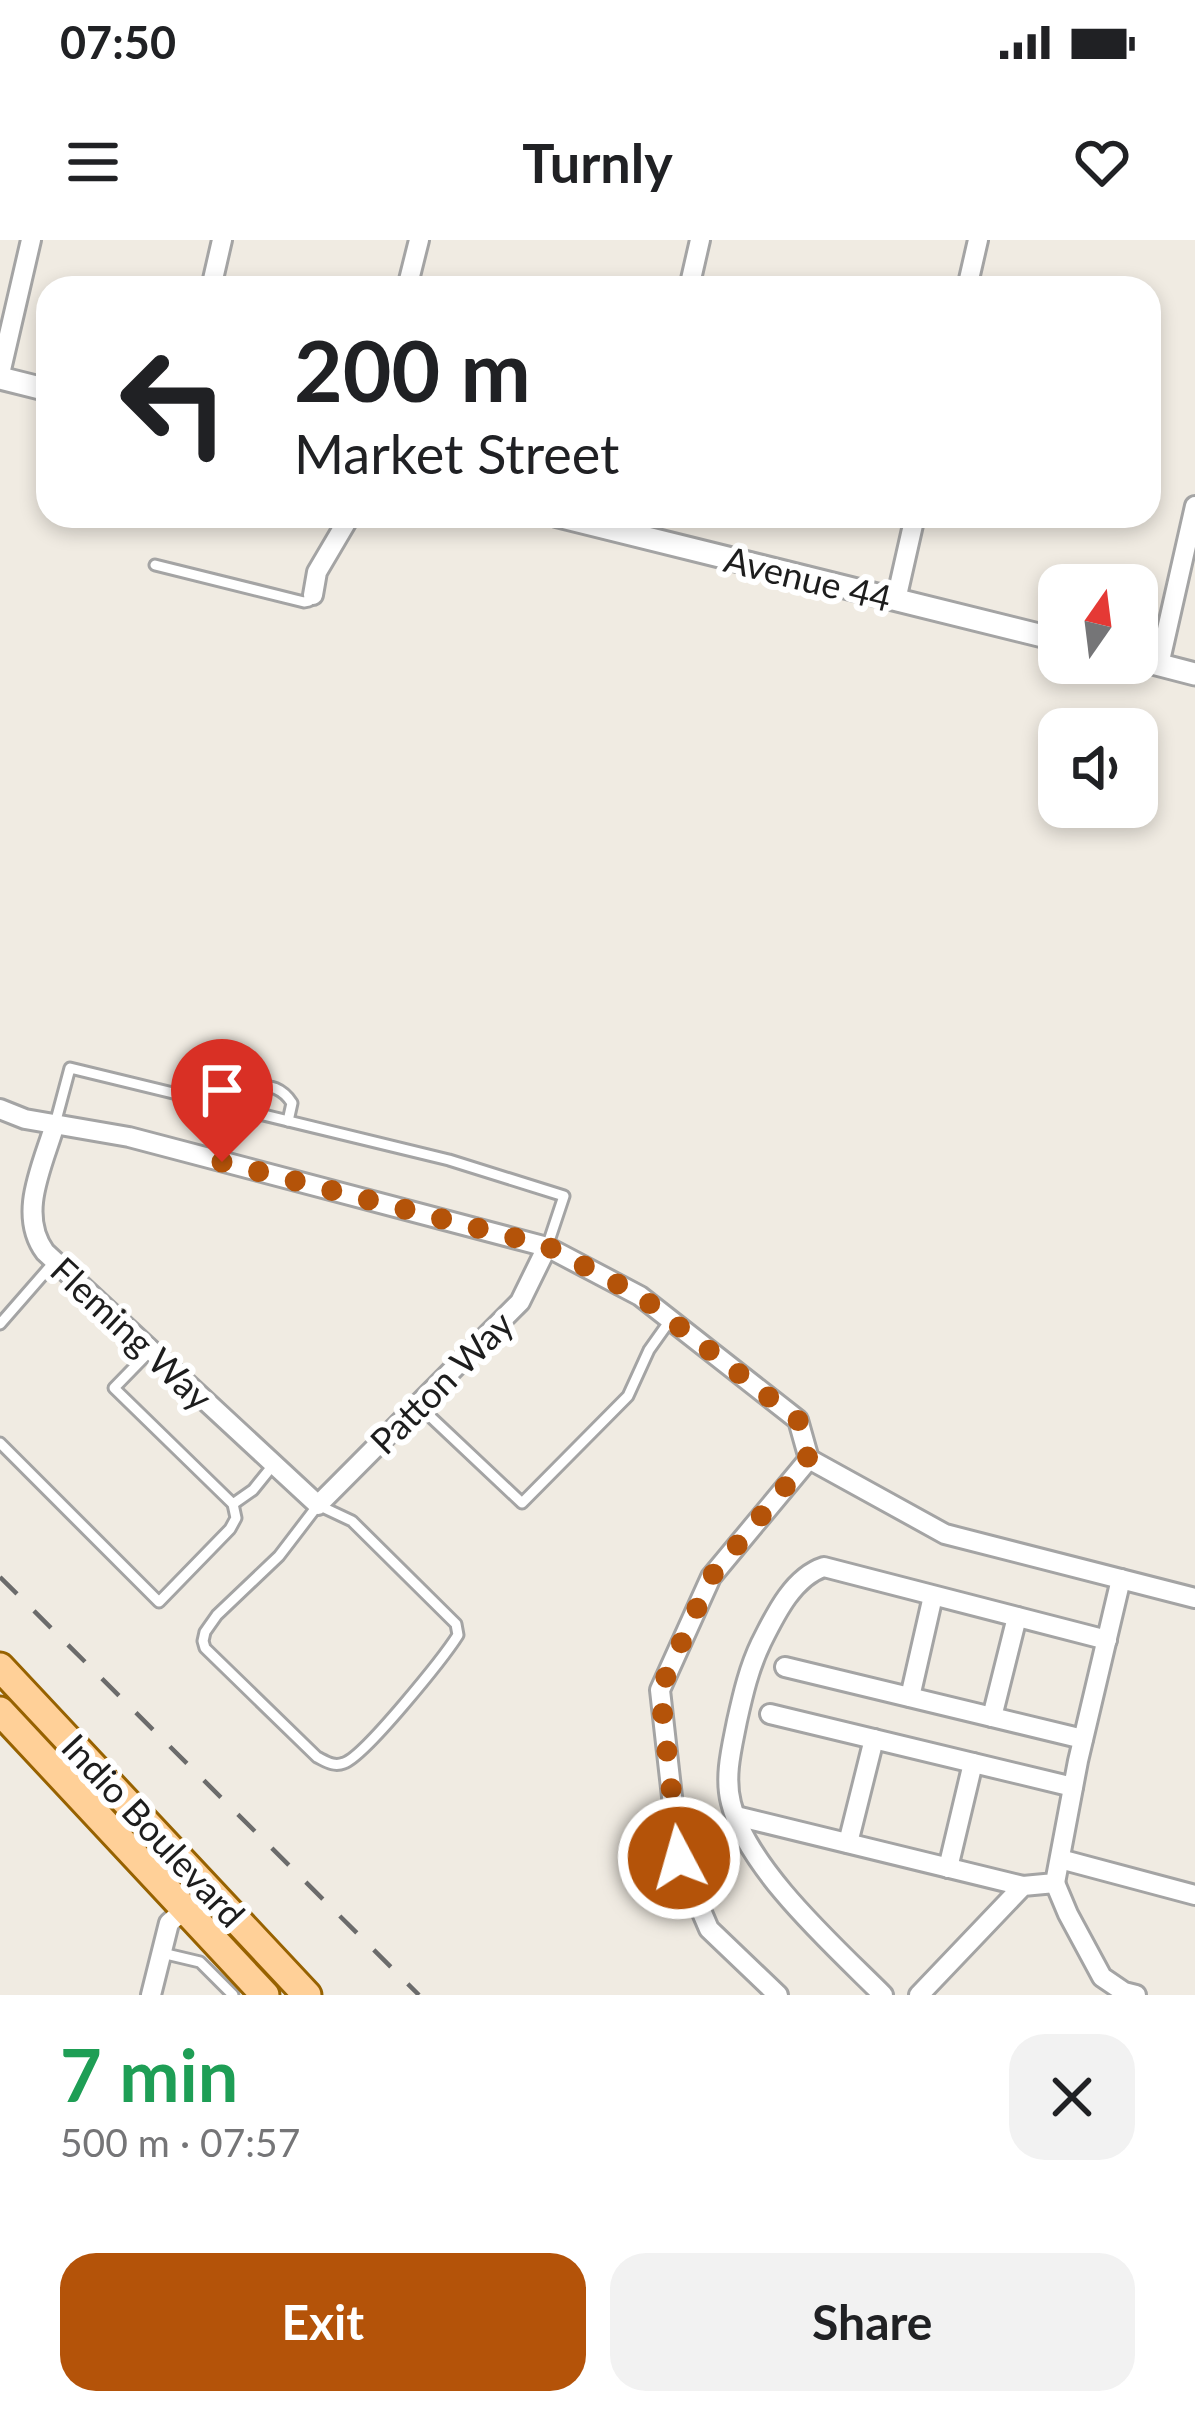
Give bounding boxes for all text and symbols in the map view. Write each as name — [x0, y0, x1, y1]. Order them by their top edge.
text: 07:50 — [60, 15, 176, 69]
icon: menu — [60, 129, 126, 195]
icon: heart — [1069, 129, 1135, 195]
text: Turnly — [522, 130, 673, 195]
text: 200 m — [294, 319, 531, 420]
icon: left — [96, 324, 252, 480]
text: Market Street — [294, 421, 619, 486]
street label: Avenue 44 — [720, 536, 896, 620]
north arrow — [1038, 564, 1158, 684]
map controls — [1038, 564, 1158, 828]
button: sound — [1038, 708, 1158, 828]
pin — [171, 1039, 273, 1162]
icon: arrive — [189, 1057, 255, 1123]
street label: Fleming Way — [42, 1247, 222, 1419]
street label: Patton Way — [360, 1301, 522, 1463]
street label: Indio Boulevard — [53, 1724, 255, 1936]
position arrow — [616, 1795, 742, 1921]
text: 7 min — [60, 2031, 238, 2117]
button: close — [1009, 2034, 1135, 2160]
text: 500 m · 07:57 — [60, 2119, 300, 2165]
button: Exit — [60, 2253, 586, 2391]
button: Share — [610, 2253, 1135, 2391]

